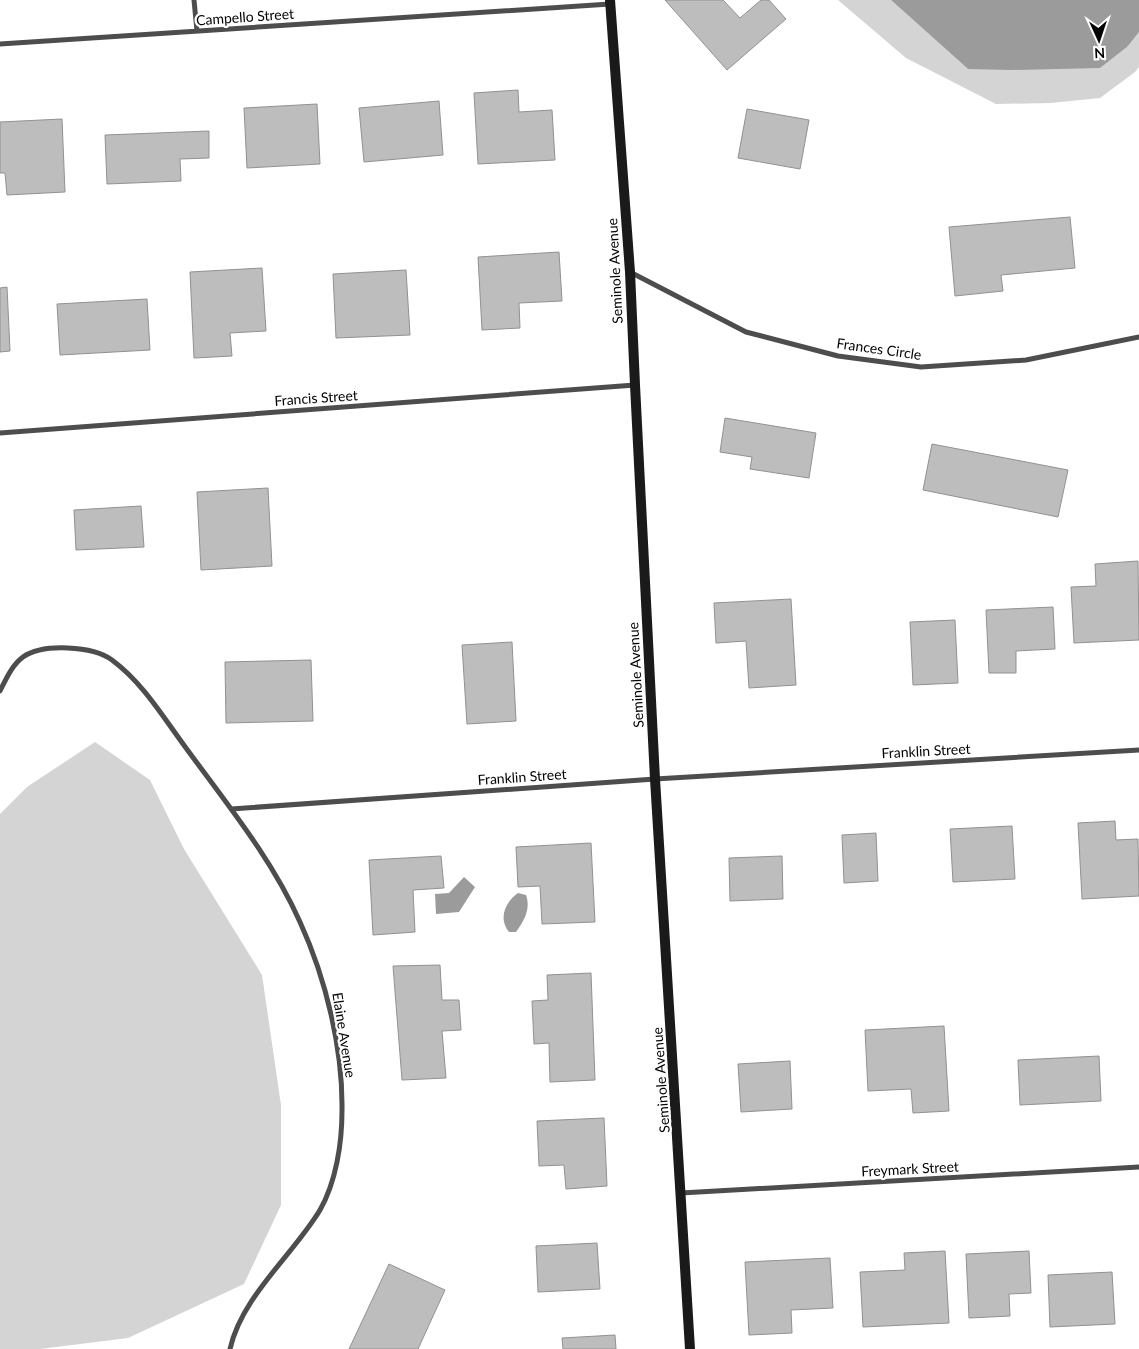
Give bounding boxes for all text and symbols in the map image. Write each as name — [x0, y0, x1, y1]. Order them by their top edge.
street label: Campello Street — [195, 5, 294, 28]
north arrow — [1074, 15, 1124, 65]
text: N — [1094, 45, 1106, 62]
street label: Seminole Avenue — [603, 218, 626, 324]
street label: Frances Circle — [836, 334, 923, 363]
street label: Francis Street — [274, 386, 358, 409]
street label: Seminole Avenue — [624, 622, 647, 728]
street label: Franklin Street — [881, 740, 971, 761]
street label: Franklin Street — [477, 765, 567, 788]
street label: Elaine Avenue — [329, 991, 360, 1079]
street label: Seminole Avenue — [648, 1027, 673, 1133]
street label: Freymark Street — [861, 1157, 959, 1180]

